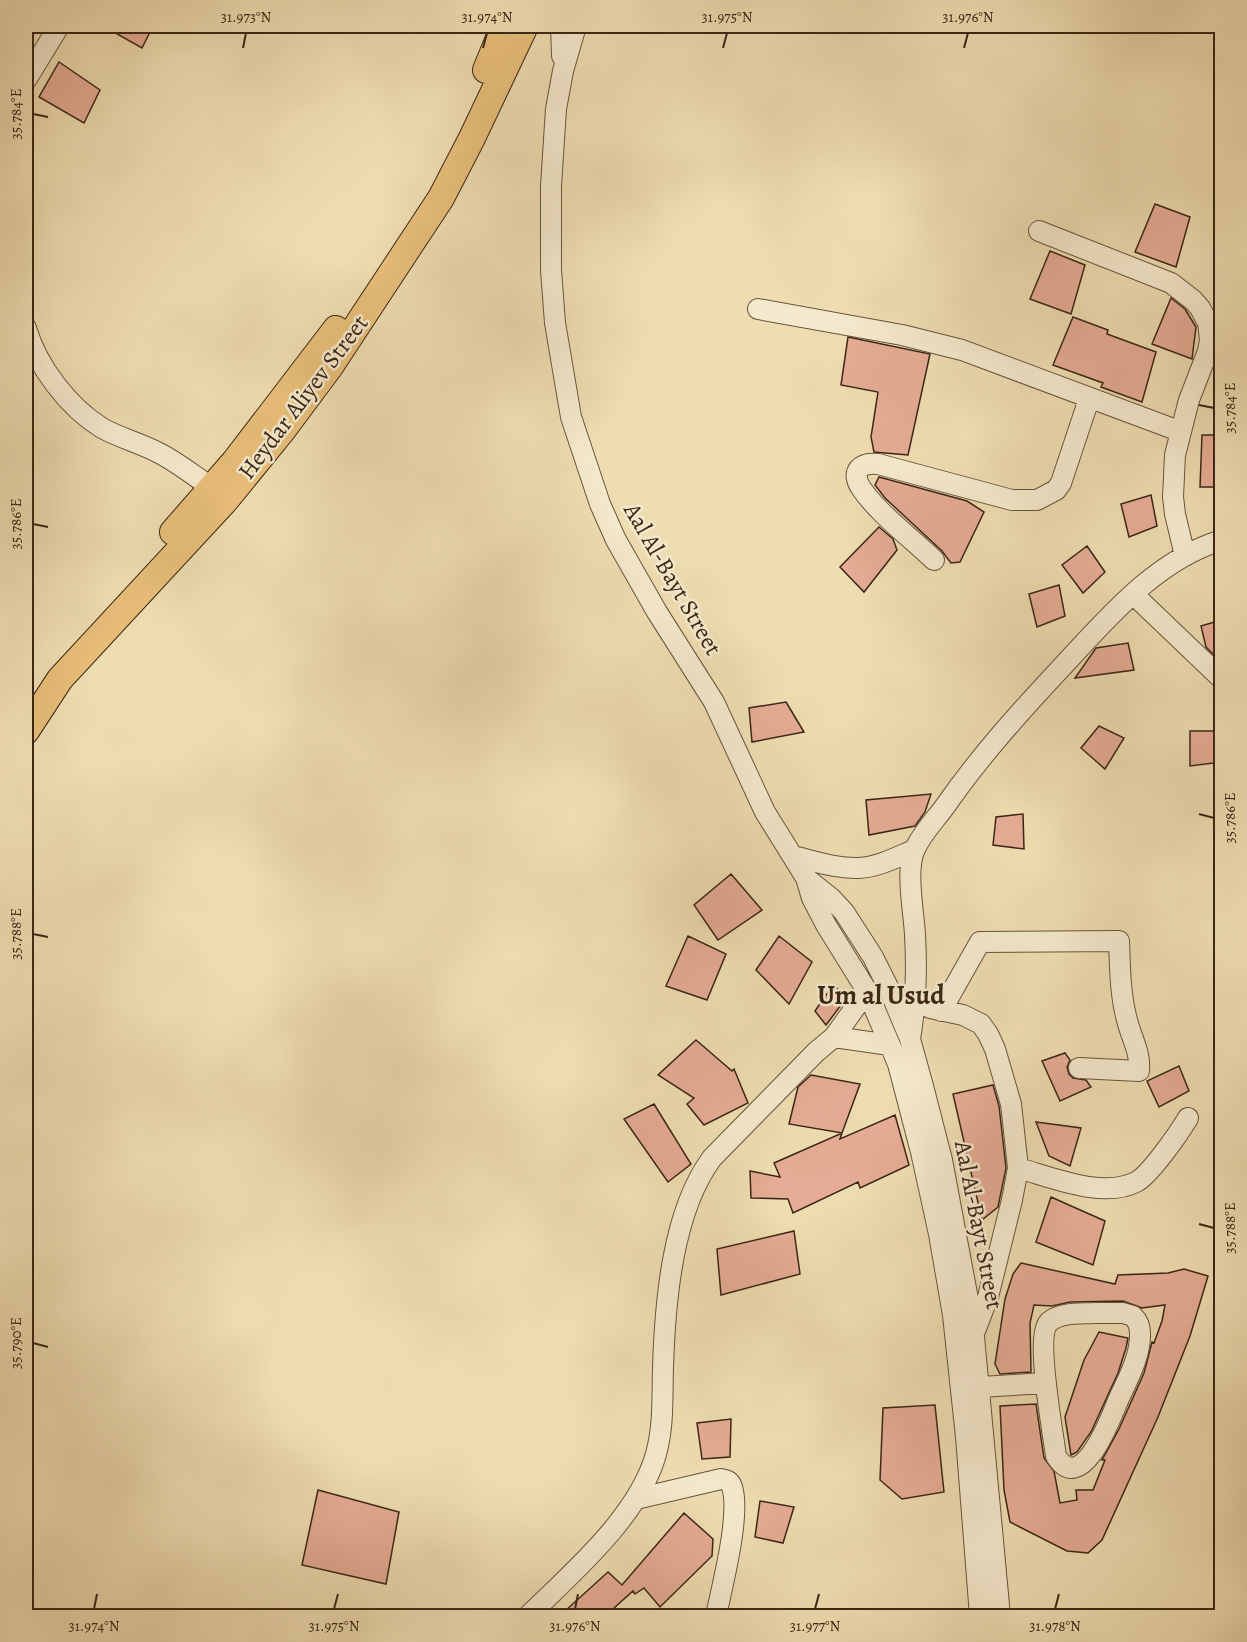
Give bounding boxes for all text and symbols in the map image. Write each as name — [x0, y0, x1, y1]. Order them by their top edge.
text: 31.973°N — [221, 7, 272, 27]
text: 31.974°N — [461, 7, 513, 27]
text: 31.975°N — [702, 7, 753, 27]
text: 31.976°N — [942, 7, 994, 27]
text: 35.784°E — [6, 88, 26, 140]
street label: Heydar Aliyev Street — [231, 308, 376, 486]
text: 35.784°E — [1220, 382, 1240, 434]
street label: Aal Al-Bayt Street — [616, 496, 730, 661]
text: 35.786°E — [6, 498, 26, 550]
text: 35.786°E — [1220, 792, 1240, 844]
text: 35.788°E — [6, 908, 26, 960]
district label: Um al Usud — [817, 977, 945, 1013]
street label: Aal Al-Bayt Street — [947, 1137, 1011, 1312]
text: 35.788°E — [1220, 1202, 1240, 1254]
text: 35.790°E — [6, 1317, 26, 1369]
text: 31.974°N — [68, 1616, 120, 1636]
text: 31.975°N — [309, 1616, 360, 1636]
text: 31.976°N — [549, 1616, 601, 1636]
text: 31.977°N — [790, 1616, 841, 1636]
text: 31.978°N — [1029, 1616, 1081, 1636]

